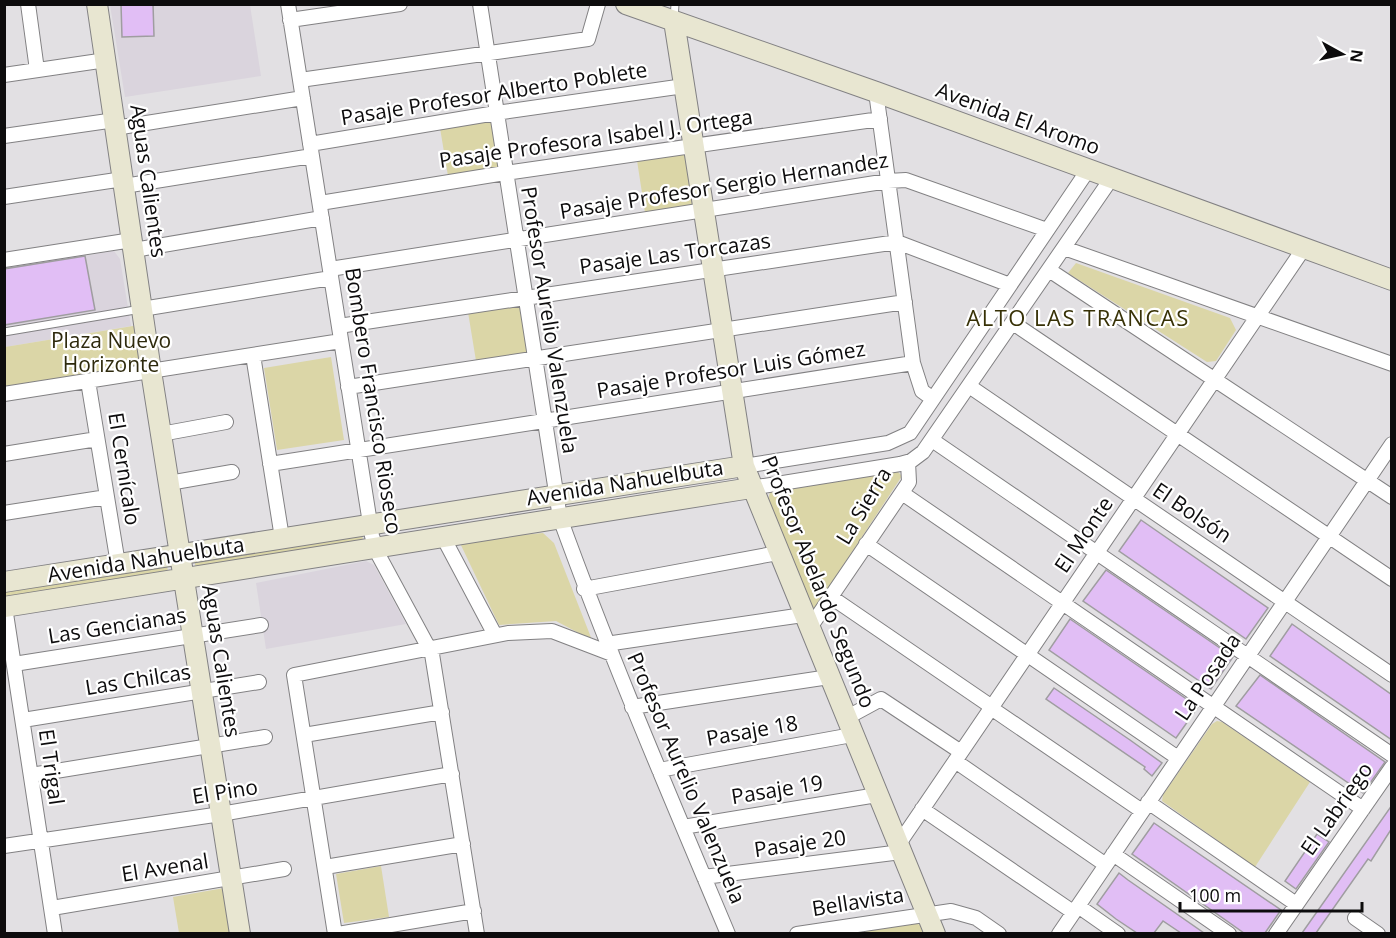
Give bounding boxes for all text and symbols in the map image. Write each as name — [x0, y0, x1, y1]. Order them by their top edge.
north arrow — [1312, 24, 1372, 84]
text: N — [1345, 48, 1369, 64]
street label: Pasaje Profesor Alberto Poblete — [339, 55, 649, 131]
street label: Avenida El Aromo — [932, 75, 1104, 161]
street label: Pasaje Profesora Isabel J. Ortega — [437, 102, 754, 174]
street label: Aguas Calientes — [124, 103, 174, 259]
street label: Pasaje Profesor Sergio Hernandez — [558, 145, 890, 225]
street label: Profesor Aurelio Valenzuela — [515, 184, 585, 456]
street label: Pasaje Las Torcazas — [578, 226, 772, 280]
street label: Bombero Francisco Rioseco — [339, 265, 409, 536]
district label: ALTO LAS TRANCAS — [966, 302, 1190, 332]
park label: Plaza Nuevo Horizonte — [51, 326, 171, 378]
street label: Pasaje Profesor Luis Gómez — [595, 334, 867, 404]
street label: El Cernícalo — [102, 410, 148, 527]
street label: Profesor Abelardo Segundo — [755, 451, 882, 712]
street label: Avenida Nahuelbuta — [524, 453, 725, 511]
street label: La Sierra — [829, 462, 897, 549]
street label: El Bolsón — [1148, 476, 1237, 549]
street label: El Monte — [1047, 491, 1119, 578]
street label: Avenida Nahuelbuta — [45, 530, 246, 588]
street label: Aguas Calientes — [196, 583, 248, 739]
street label: Las Gencianas — [46, 600, 188, 650]
street label: La Posada — [1168, 627, 1247, 726]
street label: Profesor Aurelio Valenzuela — [621, 648, 753, 907]
street label: Las Chilcas — [83, 657, 193, 701]
street label: Pasaje 18 — [704, 708, 800, 752]
street label: El Trigal — [33, 727, 71, 807]
street label: El Labriego — [1294, 756, 1379, 861]
street label: Pasaje 19 — [729, 768, 825, 810]
street label: El Pino — [190, 772, 260, 810]
street label: Pasaje 20 — [752, 823, 848, 863]
street label: El Avenal — [119, 846, 210, 888]
scale bar — [1180, 875, 1362, 913]
street label: Bellavista — [810, 880, 906, 922]
text: 100 m — [1189, 883, 1241, 907]

